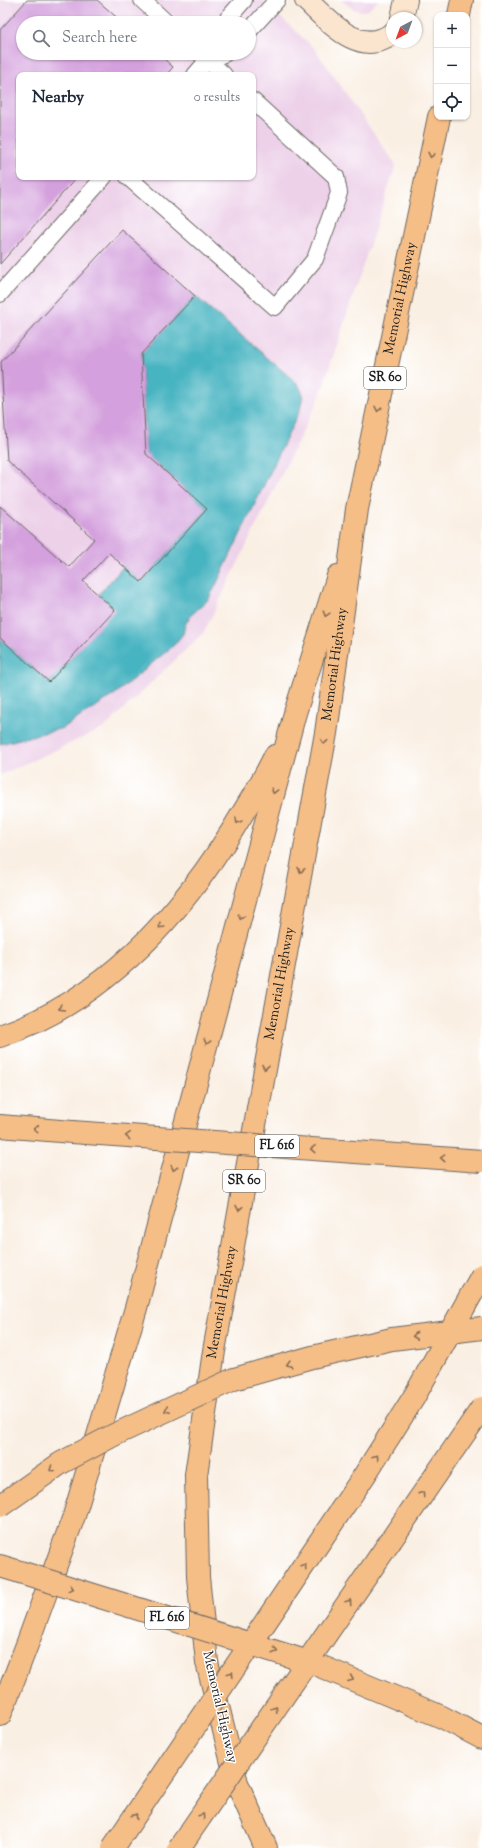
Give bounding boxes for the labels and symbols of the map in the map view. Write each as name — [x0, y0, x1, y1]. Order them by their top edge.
north arrow — [386, 12, 422, 48]
one-way arrow — [427, 152, 435, 158]
street label: Memorial Highway — [380, 240, 423, 357]
road number: SR 60 — [364, 367, 406, 389]
one-way arrow — [375, 406, 383, 412]
street label: Memorial Highway — [318, 606, 353, 722]
one-way arrow — [322, 610, 331, 617]
one-way arrow — [320, 739, 329, 745]
one-way arrow — [270, 787, 279, 794]
one-way arrow — [235, 817, 242, 825]
one-way arrow — [297, 867, 305, 873]
one-way arrow — [237, 913, 245, 920]
one-way arrow — [159, 921, 166, 929]
street label: Memorial Highway — [261, 925, 301, 1042]
one-way arrow — [58, 1004, 65, 1011]
one-way arrow — [203, 1038, 212, 1045]
one-way arrow — [261, 1064, 269, 1070]
one-way arrow — [33, 1124, 39, 1133]
one-way arrow — [125, 1131, 131, 1140]
road number: FL 616 — [255, 1135, 299, 1157]
one-way arrow — [310, 1144, 316, 1153]
one-way arrow — [440, 1153, 446, 1162]
one-way arrow — [170, 1165, 178, 1171]
road number: SR 60 — [223, 1170, 265, 1192]
one-way arrow — [235, 1205, 244, 1211]
street label: Memorial Highway — [203, 1244, 243, 1360]
one-way arrow — [412, 1331, 418, 1340]
one-way arrow — [285, 1359, 292, 1368]
one-way arrow — [164, 1405, 172, 1413]
one-way arrow — [371, 1454, 379, 1461]
one-way arrow — [49, 1464, 56, 1472]
one-way arrow — [417, 1492, 424, 1499]
one-way arrow — [299, 1563, 306, 1570]
one-way arrow — [67, 1583, 74, 1592]
one-way arrow — [344, 1599, 351, 1606]
road number: FL 616 — [145, 1607, 189, 1629]
one-way arrow — [271, 1647, 278, 1655]
street label: Memorial Highway — [196, 1649, 242, 1765]
one-way arrow — [227, 1671, 234, 1678]
one-way arrow — [347, 1674, 355, 1682]
one-way arrow — [270, 1706, 277, 1713]
one-way arrow — [130, 1813, 138, 1820]
one-way arrow — [197, 1813, 205, 1820]

